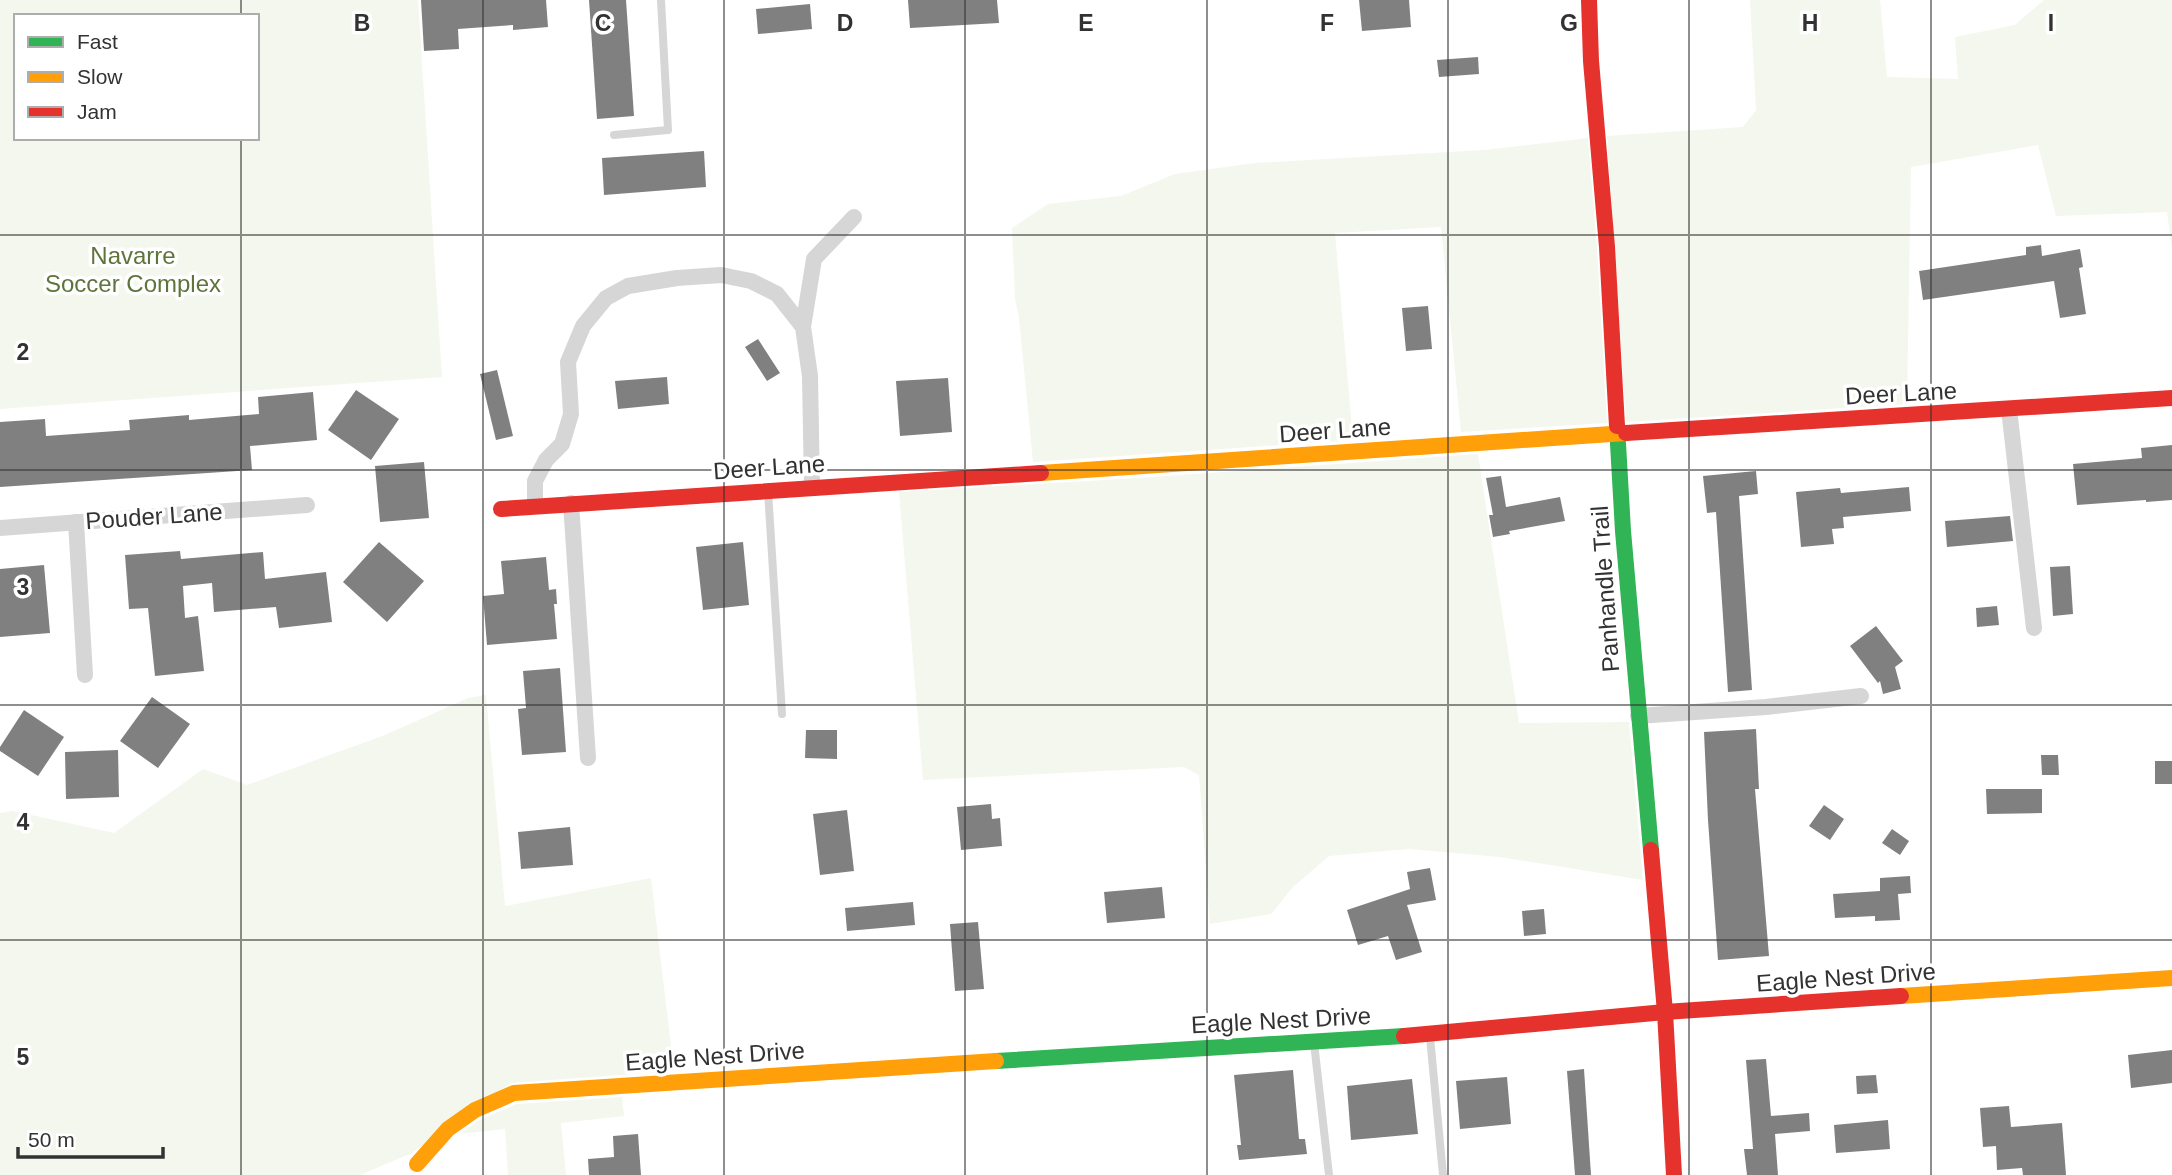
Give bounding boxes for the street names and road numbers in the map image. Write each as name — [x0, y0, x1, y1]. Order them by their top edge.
street label: Deer Lane — [1844, 377, 1958, 409]
street label: Deer Lane — [1278, 413, 1392, 447]
street label: Deer Lane — [712, 450, 826, 484]
street label: Pouder Lane — [84, 498, 224, 534]
street label: Panhandle Trail — [1586, 505, 1624, 673]
street label: Eagle Nest Drive — [1755, 957, 1937, 997]
street label: Eagle Nest Drive — [1190, 1002, 1372, 1038]
street label: Eagle Nest Drive — [624, 1036, 806, 1076]

